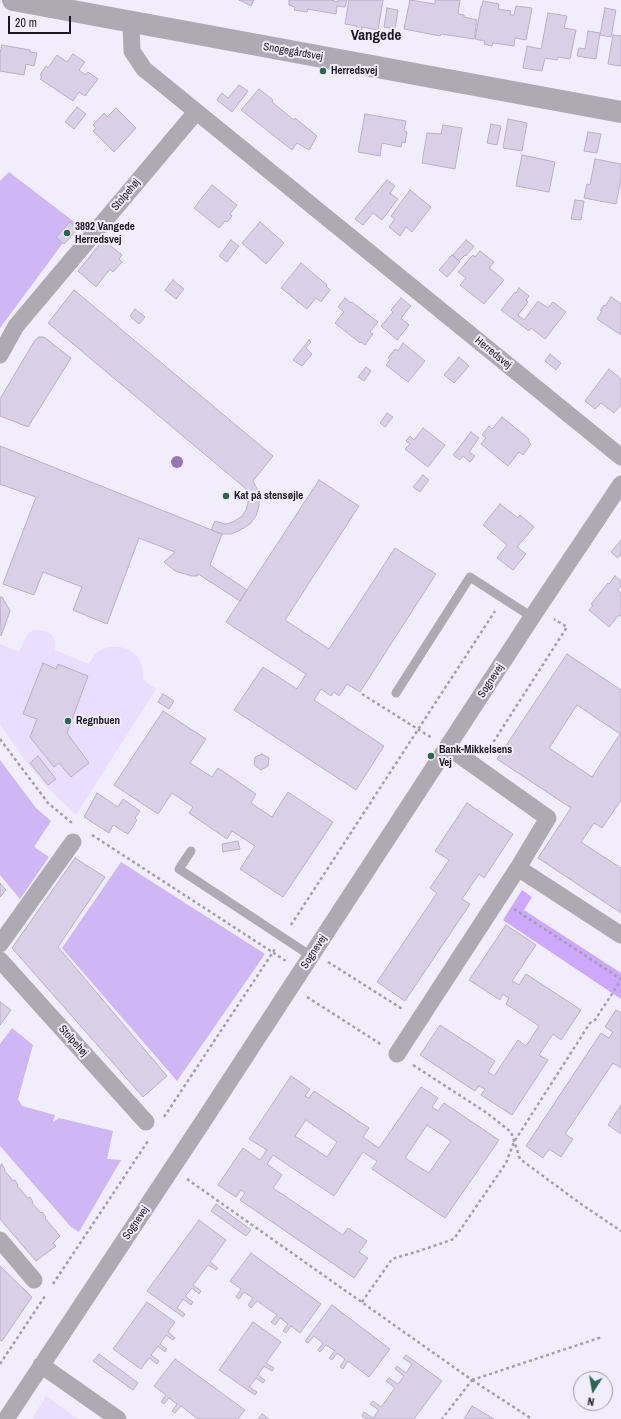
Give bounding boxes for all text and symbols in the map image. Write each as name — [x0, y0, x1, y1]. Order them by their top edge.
scale bar — [10, 8, 73, 34]
text: 20 m — [15, 15, 37, 31]
district label: Vangede — [351, 27, 401, 45]
street label: Snogegårdsvej — [262, 40, 324, 64]
place label: Herredsvej — [331, 64, 378, 78]
marker: Herredsvej — [318, 66, 328, 76]
street label: Stolpehøj — [109, 176, 143, 214]
place label: 3892 Vangede Herredsvej — [75, 220, 135, 246]
marker: 3892 Vangede Herredsvej — [62, 228, 72, 238]
street label: Herredsvej — [472, 334, 514, 372]
place label: Kat på stensøjle — [234, 489, 303, 503]
marker: Kat på stensøjle — [221, 491, 231, 501]
street label: Sognevej — [475, 662, 507, 700]
place label: Regnbuen — [76, 714, 120, 728]
marker: Regnbuen — [63, 716, 73, 726]
place label: Bank-Mikkelsens Vej — [439, 743, 512, 769]
marker: Bank-Mikkelsens Vej — [426, 751, 436, 761]
street label: Sognevej — [298, 933, 330, 971]
street label: Stolpehøj — [56, 1023, 90, 1059]
street label: Sognevej — [120, 1204, 152, 1242]
north arrow — [573, 1371, 613, 1411]
text: N — [586, 1394, 595, 1409]

